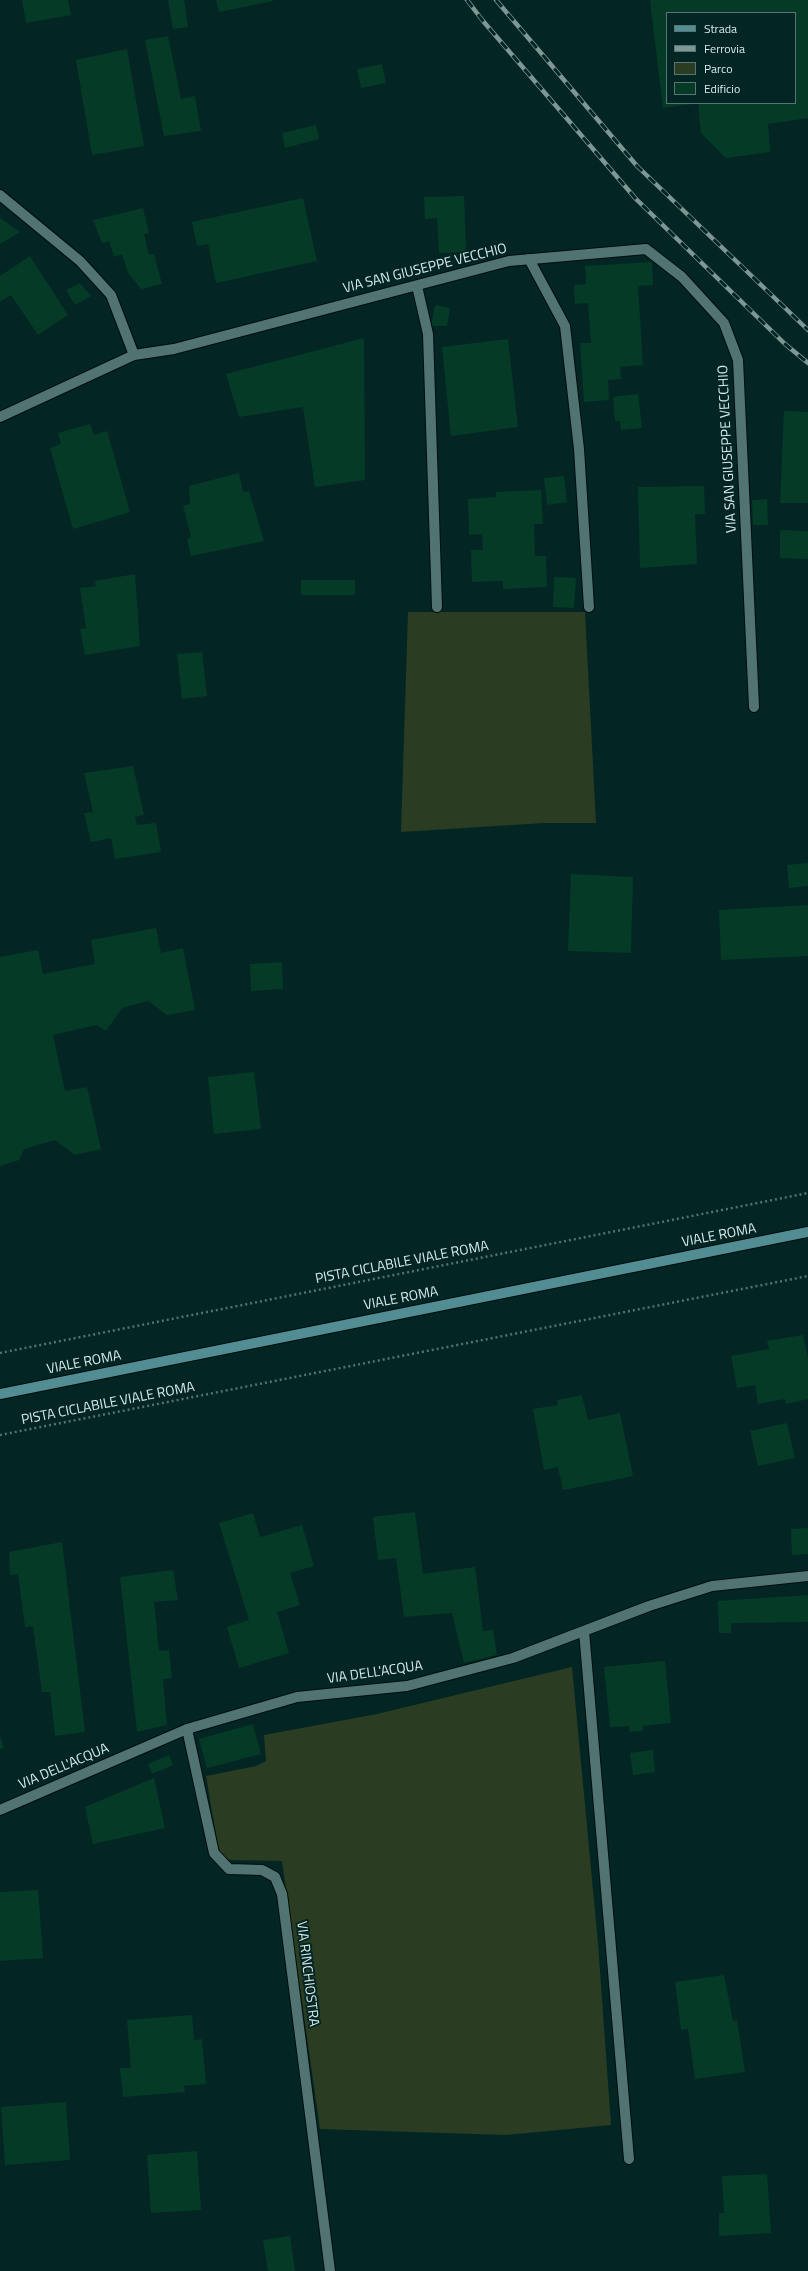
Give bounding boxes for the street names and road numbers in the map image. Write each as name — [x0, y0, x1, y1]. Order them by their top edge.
street label: VIA SAN GIUSEPPE VECCHIO — [341, 241, 509, 297]
street label: VIA SAN GIUSEPPE VECCHIO — [715, 365, 741, 533]
street label: VIALE ROMA — [680, 1221, 758, 1251]
street label: PISTA CICLABILE VIALE ROMA — [314, 1238, 490, 1288]
street label: VIALE ROMA — [362, 1284, 440, 1314]
street label: VIALE ROMA — [45, 1348, 123, 1378]
street label: PISTA CICLABILE VIALE ROMA — [20, 1379, 196, 1429]
street label: VIA DELL'ACQUA — [326, 1658, 424, 1688]
street label: VIA DELL'ACQUA — [16, 1740, 112, 1794]
street label: VIA RINCHIOSTRA — [292, 1920, 322, 2028]

